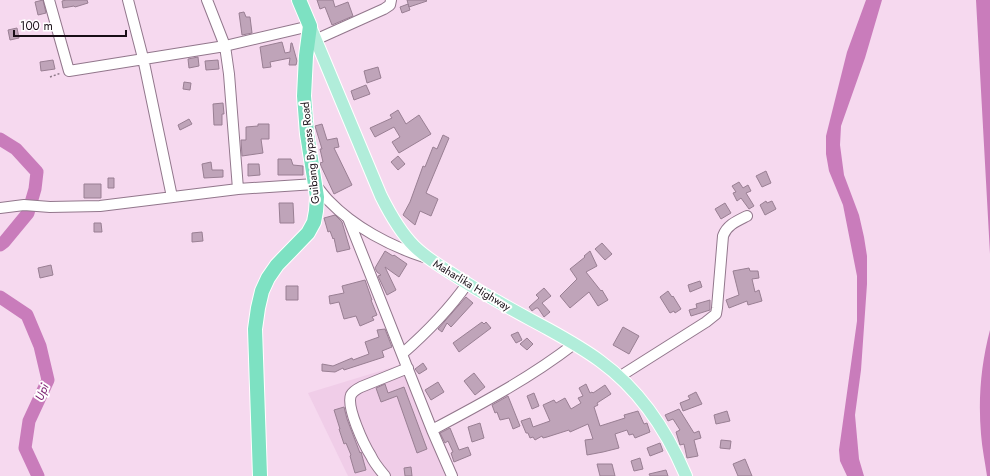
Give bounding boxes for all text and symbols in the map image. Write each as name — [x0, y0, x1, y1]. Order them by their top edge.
scale bar — [14, 12, 126, 38]
text: 100 m — [20, 17, 53, 35]
street label: Guibang Bypass Road — [297, 101, 323, 205]
street label: Maharlika Highway — [430, 255, 514, 315]
water label: Upi — [30, 380, 54, 403]

